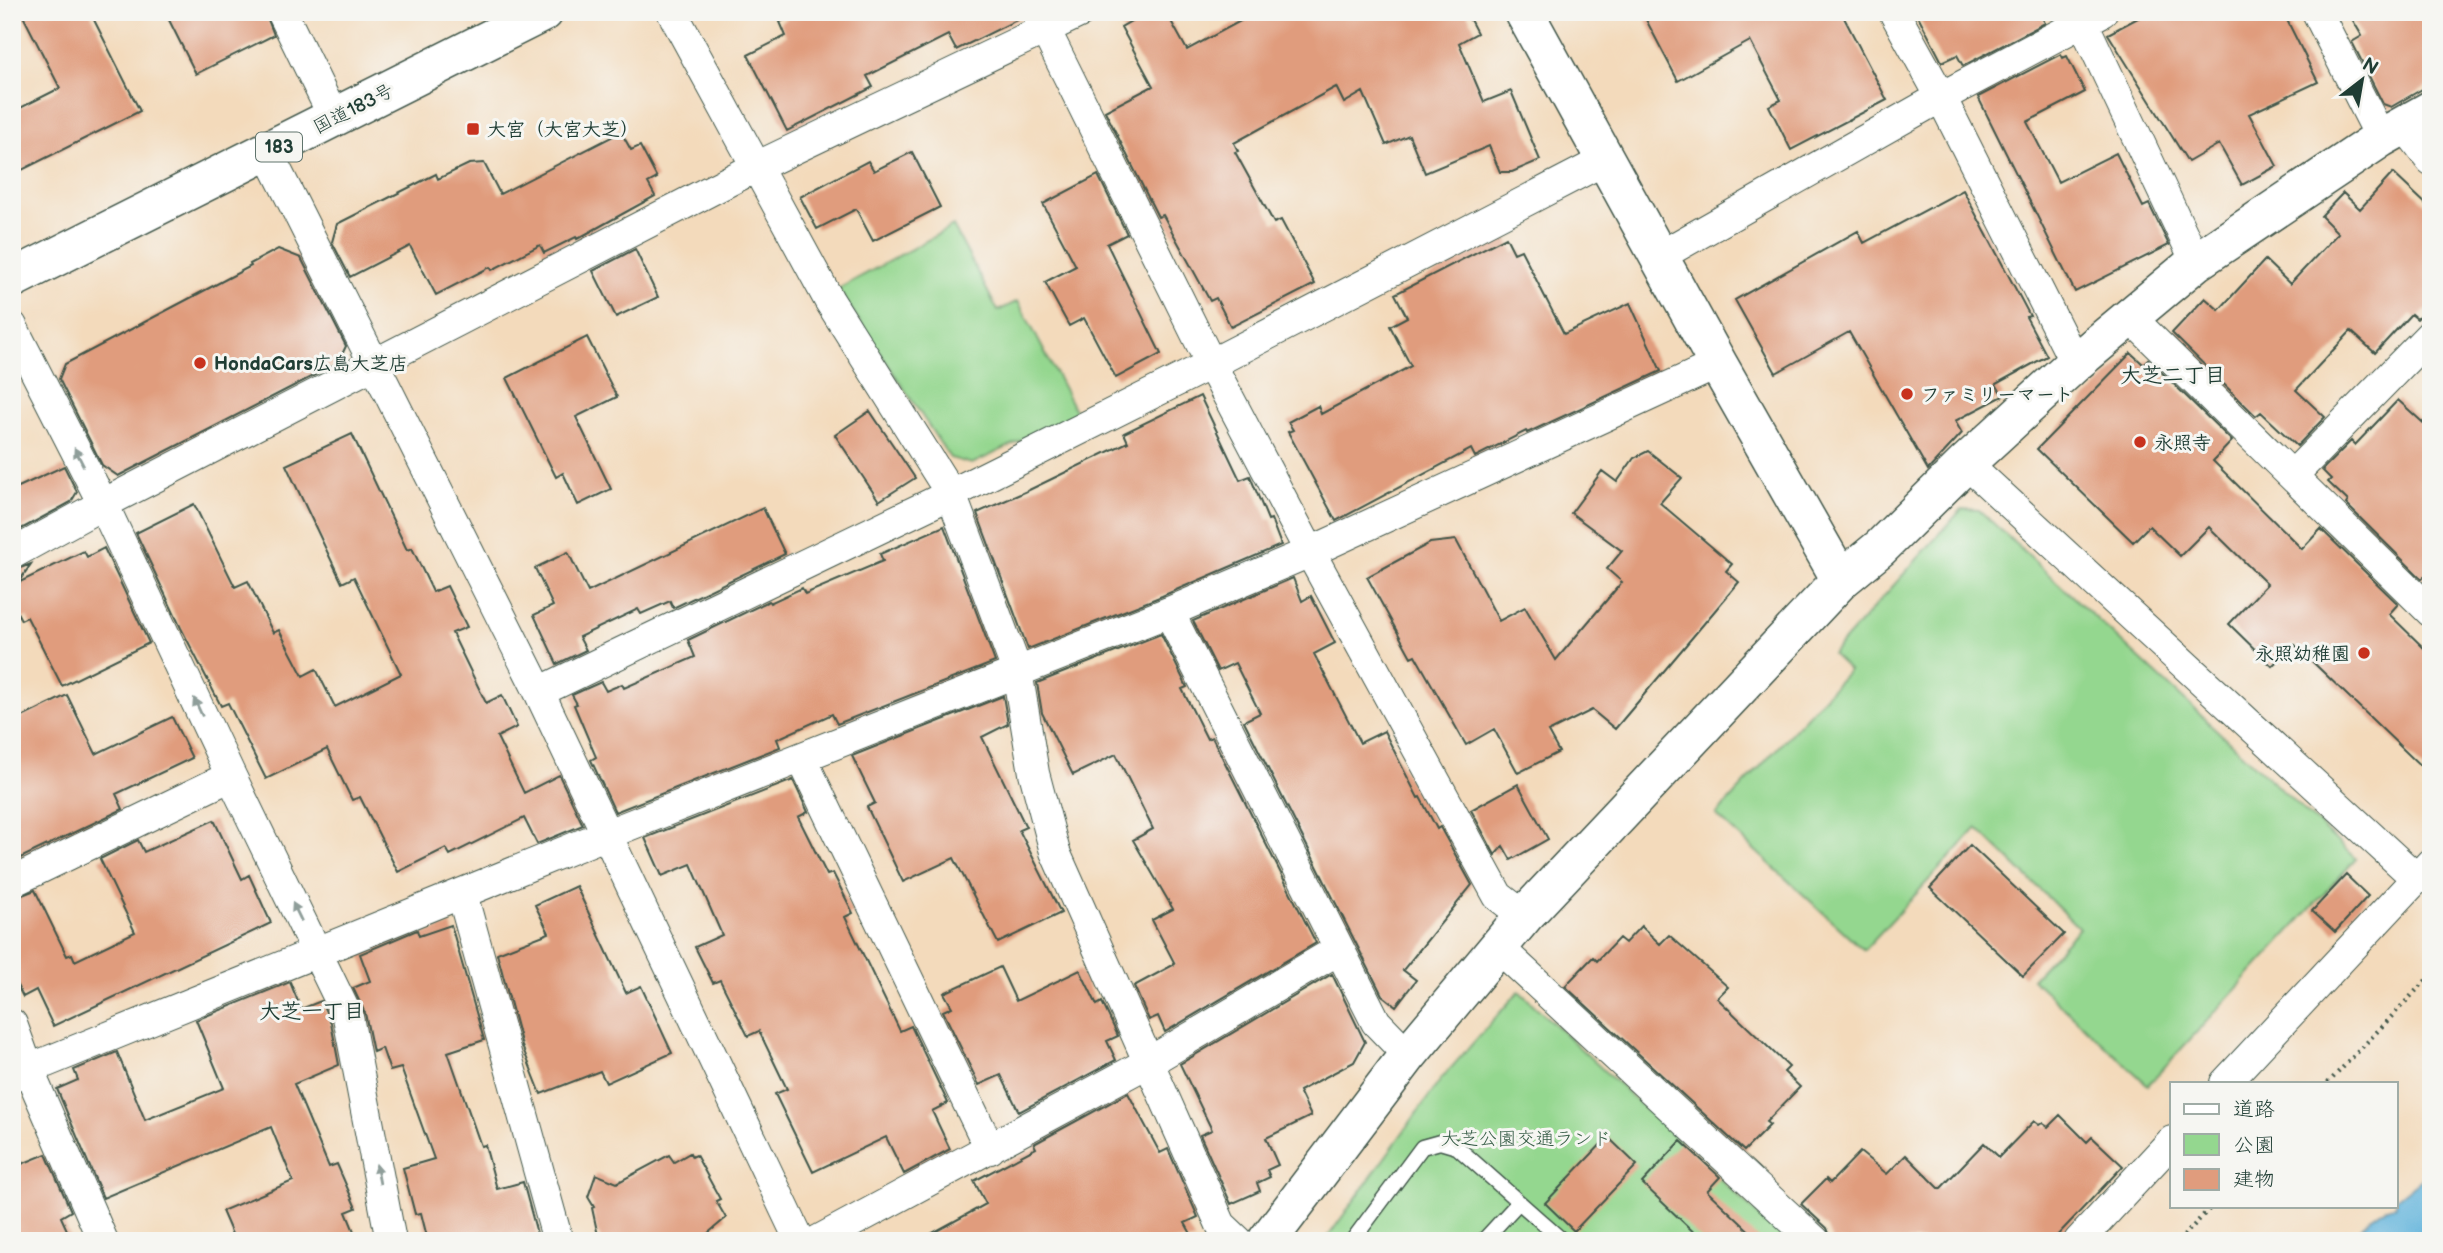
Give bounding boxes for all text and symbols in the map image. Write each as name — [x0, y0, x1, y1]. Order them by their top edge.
north arrow — [2328, 46, 2398, 116]
text: N — [2358, 53, 2382, 80]
street label: 国道183号 — [310, 79, 398, 139]
place label: 大宮（大宮大芝） — [487, 119, 639, 142]
marker: 大宮（大宮大芝） — [465, 121, 481, 137]
road number: 183 — [256, 132, 302, 162]
place label: HondaCars広島大芝店 — [214, 353, 408, 376]
marker: HondaCars広島大芝店 — [192, 355, 208, 371]
district label: 大芝二丁目 — [2121, 363, 2226, 388]
place label: ファミリーマート — [1921, 384, 2074, 407]
marker: ファミリーマート — [1899, 386, 1915, 402]
place label: 永照寺 — [2154, 432, 2211, 455]
marker: 永照寺 — [2132, 434, 2148, 450]
one-way arrow — [74, 447, 85, 467]
place label: 永照幼稚園 — [2255, 643, 2350, 666]
marker: 永照幼稚園 — [2356, 645, 2372, 661]
one-way arrow — [193, 697, 204, 717]
one-way arrow — [291, 902, 303, 922]
district label: 大芝一丁目 — [260, 999, 365, 1024]
legend — [2170, 1082, 2398, 1208]
text: 道路 — [2233, 1097, 2275, 1122]
park label: 大芝公園交通ランド — [1440, 1128, 1612, 1151]
text: 公園 — [2233, 1133, 2275, 1158]
one-way arrow — [372, 1163, 383, 1185]
text: 建物 — [2233, 1167, 2275, 1192]

